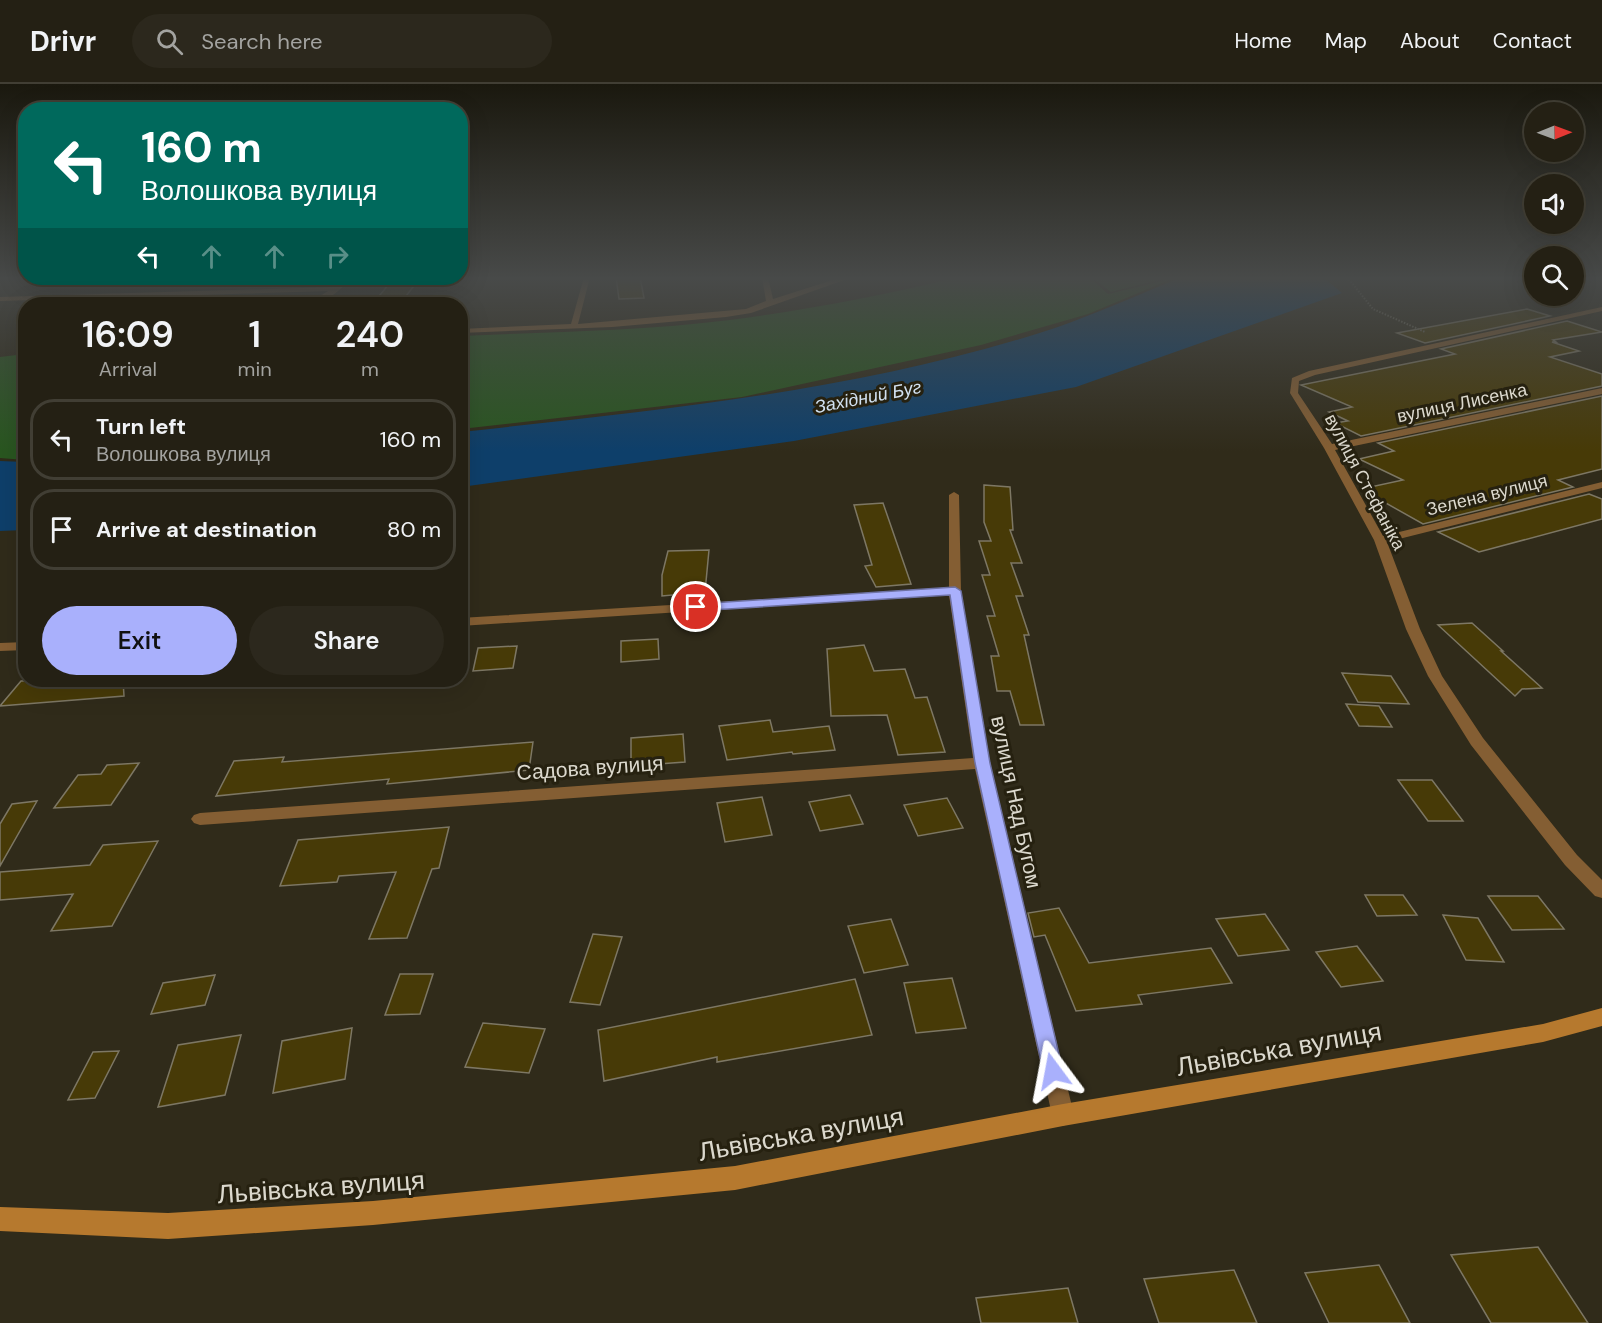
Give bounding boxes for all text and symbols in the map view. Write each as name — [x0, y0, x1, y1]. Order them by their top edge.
search box — [132, 14, 552, 68]
text: Drivr — [30, 23, 96, 60]
icon: search — [153, 25, 186, 58]
text: Search here — [201, 27, 323, 56]
text: Home — [1234, 27, 1292, 55]
text: Map — [1325, 27, 1367, 55]
text: About — [1400, 27, 1460, 55]
text: Contact — [1493, 27, 1572, 55]
north arrow — [1524, 102, 1584, 162]
map controls — [1524, 102, 1584, 306]
text: 160 m — [141, 120, 262, 175]
icon: left — [42, 126, 120, 204]
text: Волошкова вулиця — [141, 173, 377, 208]
button: sound — [1524, 174, 1584, 234]
icon: left — [132, 240, 165, 273]
icon: ahead — [195, 240, 228, 273]
icon: ahead — [258, 240, 291, 273]
icon: right — [321, 240, 354, 273]
button: search — [1524, 246, 1584, 306]
text: 16:09 — [82, 311, 174, 358]
text: 1 — [248, 311, 261, 358]
text: 240 — [336, 311, 404, 358]
text: Arrival — [99, 356, 157, 382]
text: min — [238, 356, 272, 382]
text: m — [361, 356, 379, 382]
water label: Західний Буг — [813, 375, 924, 419]
street label: вулиця Лисенка — [1395, 377, 1530, 428]
street label: вулиця Стефаніка — [1319, 410, 1412, 555]
text: Turn left — [96, 412, 186, 441]
icon: left — [45, 423, 78, 456]
text: 160 m — [380, 425, 441, 454]
text: Волошкова вулиця — [96, 441, 271, 467]
street label: Зелена вулиця — [1424, 468, 1550, 522]
icon: arrive — [45, 513, 78, 546]
text: Arrive at destination — [96, 515, 317, 544]
text: 80 m — [387, 515, 441, 544]
pin — [670, 581, 721, 632]
icon: arrive — [679, 590, 712, 623]
button: Exit — [42, 606, 237, 675]
button: Share — [249, 606, 444, 675]
street label: вулиця Над Бугом — [984, 713, 1048, 891]
street label: Садова вулиця — [516, 749, 664, 787]
street label: Львівська вулиця — [1174, 1014, 1384, 1084]
position arrow — [1021, 1039, 1085, 1103]
street label: Львівська вулиця — [696, 1099, 906, 1169]
street label: Львівська вулиця — [216, 1163, 426, 1211]

